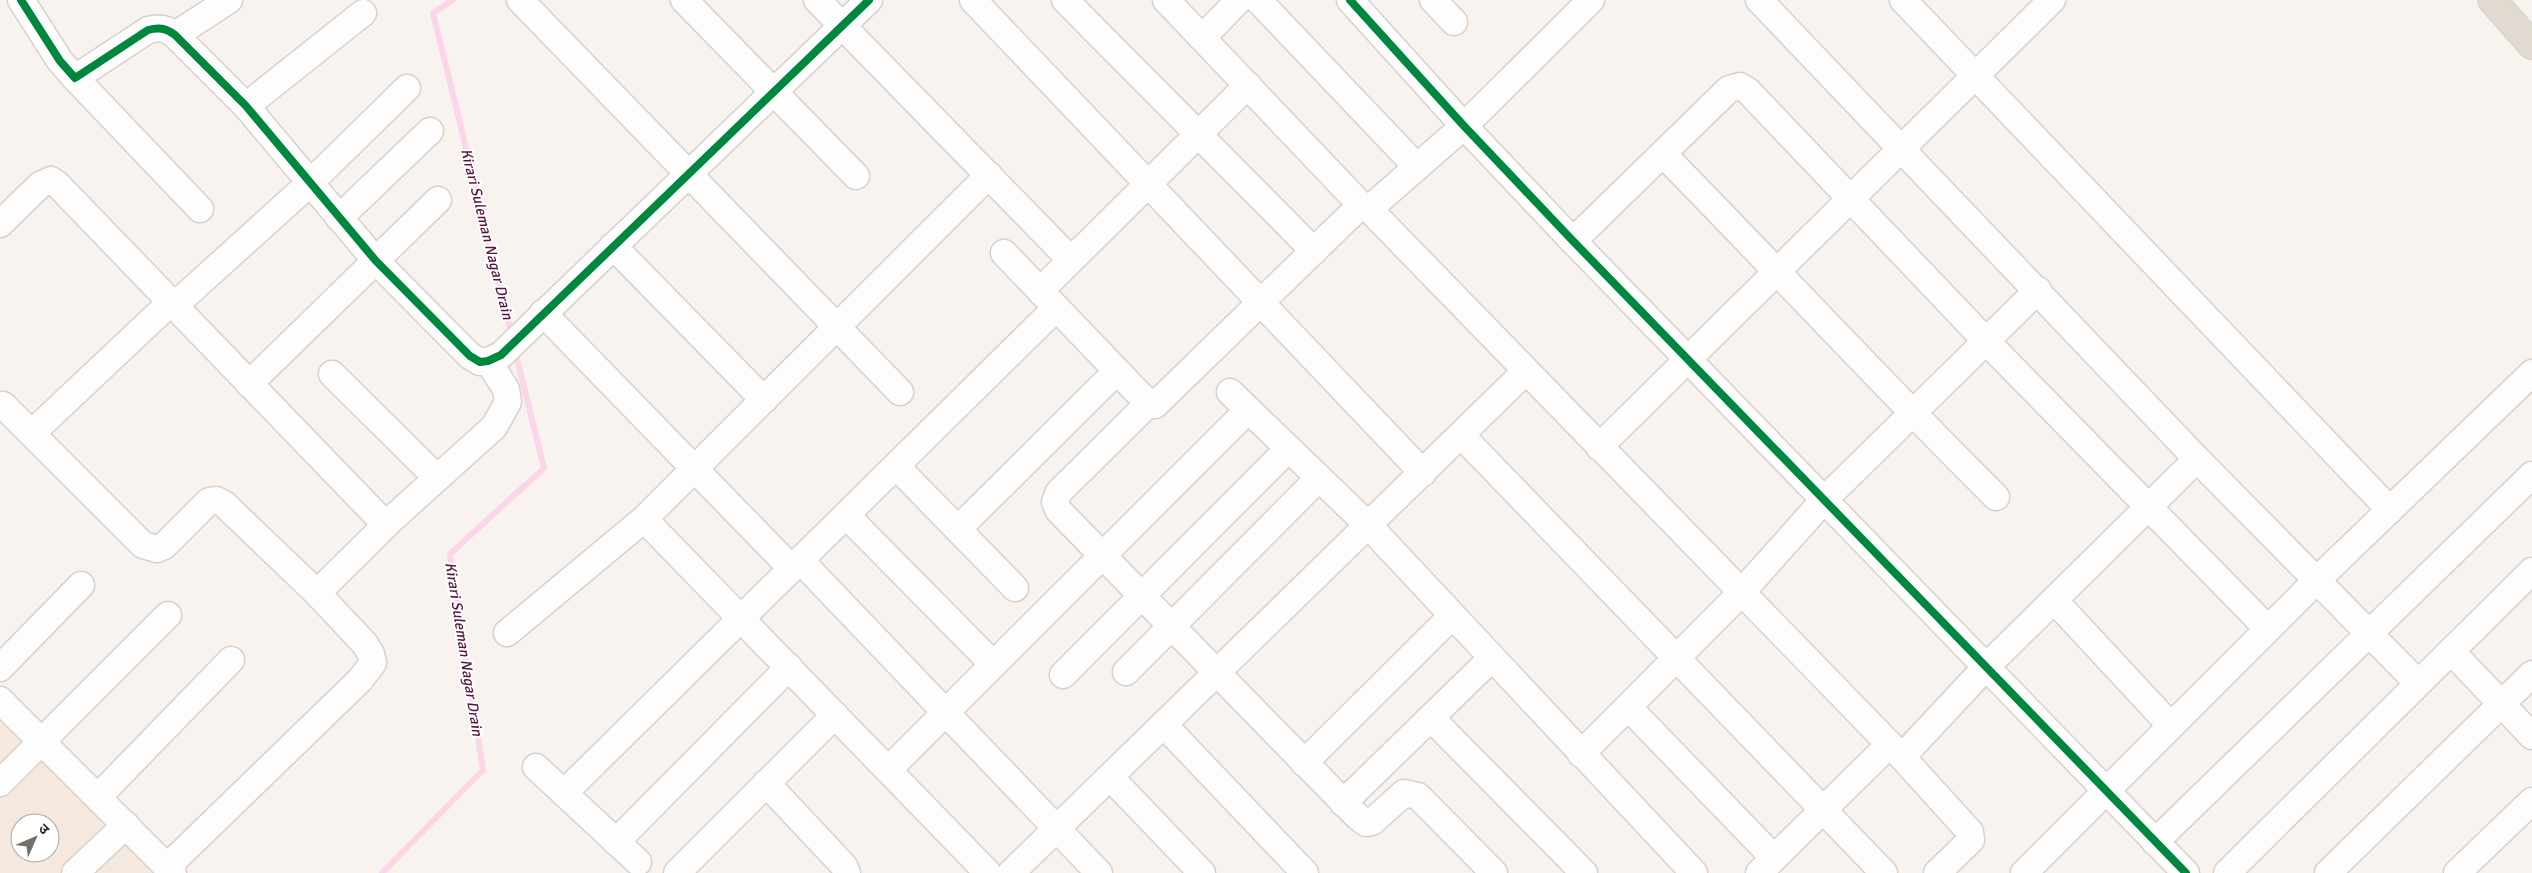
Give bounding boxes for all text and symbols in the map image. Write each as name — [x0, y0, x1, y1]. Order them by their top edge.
water label: Kirari Suleman Nagar Drain — [457, 147, 517, 322]
water label: Kirari Suleman Nagar Drain — [441, 561, 487, 738]
north arrow — [10, 813, 60, 863]
text: उ — [35, 820, 53, 839]

